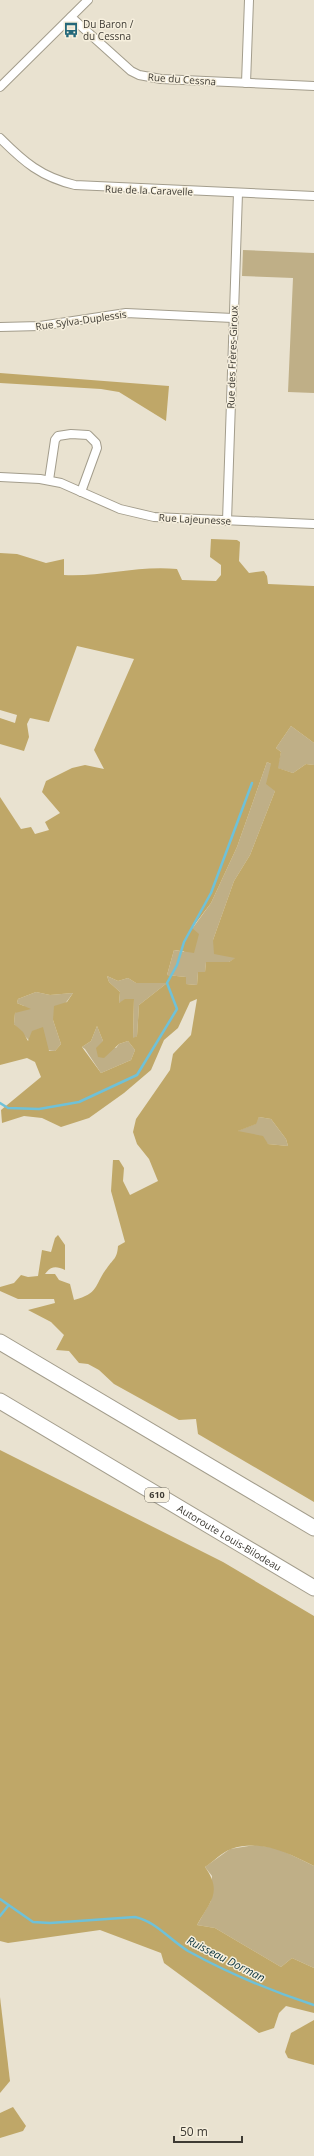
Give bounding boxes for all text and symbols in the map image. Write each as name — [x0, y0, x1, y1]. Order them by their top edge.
place label: Du Baron / du Cessna — [83, 17, 134, 43]
bus stop icon: Du Baron / du Cessna — [62, 21, 80, 39]
street label: Rue du Cessna — [147, 70, 217, 88]
street label: Rue de la Caravelle — [105, 181, 194, 199]
street label: Rue des Frères-Giroux — [223, 304, 241, 409]
street label: Rue Sylva-Duplessis — [35, 307, 128, 333]
street label: Rue Lajeunesse — [158, 510, 232, 528]
road number: 610 — [145, 1488, 169, 1502]
street label: Autoroute Louis-Bilodeau — [175, 1501, 284, 1574]
water label: Ruisseau Dorman — [185, 1932, 268, 1985]
scale bar — [174, 2118, 242, 2144]
text: 50 m — [180, 2123, 208, 2140]

